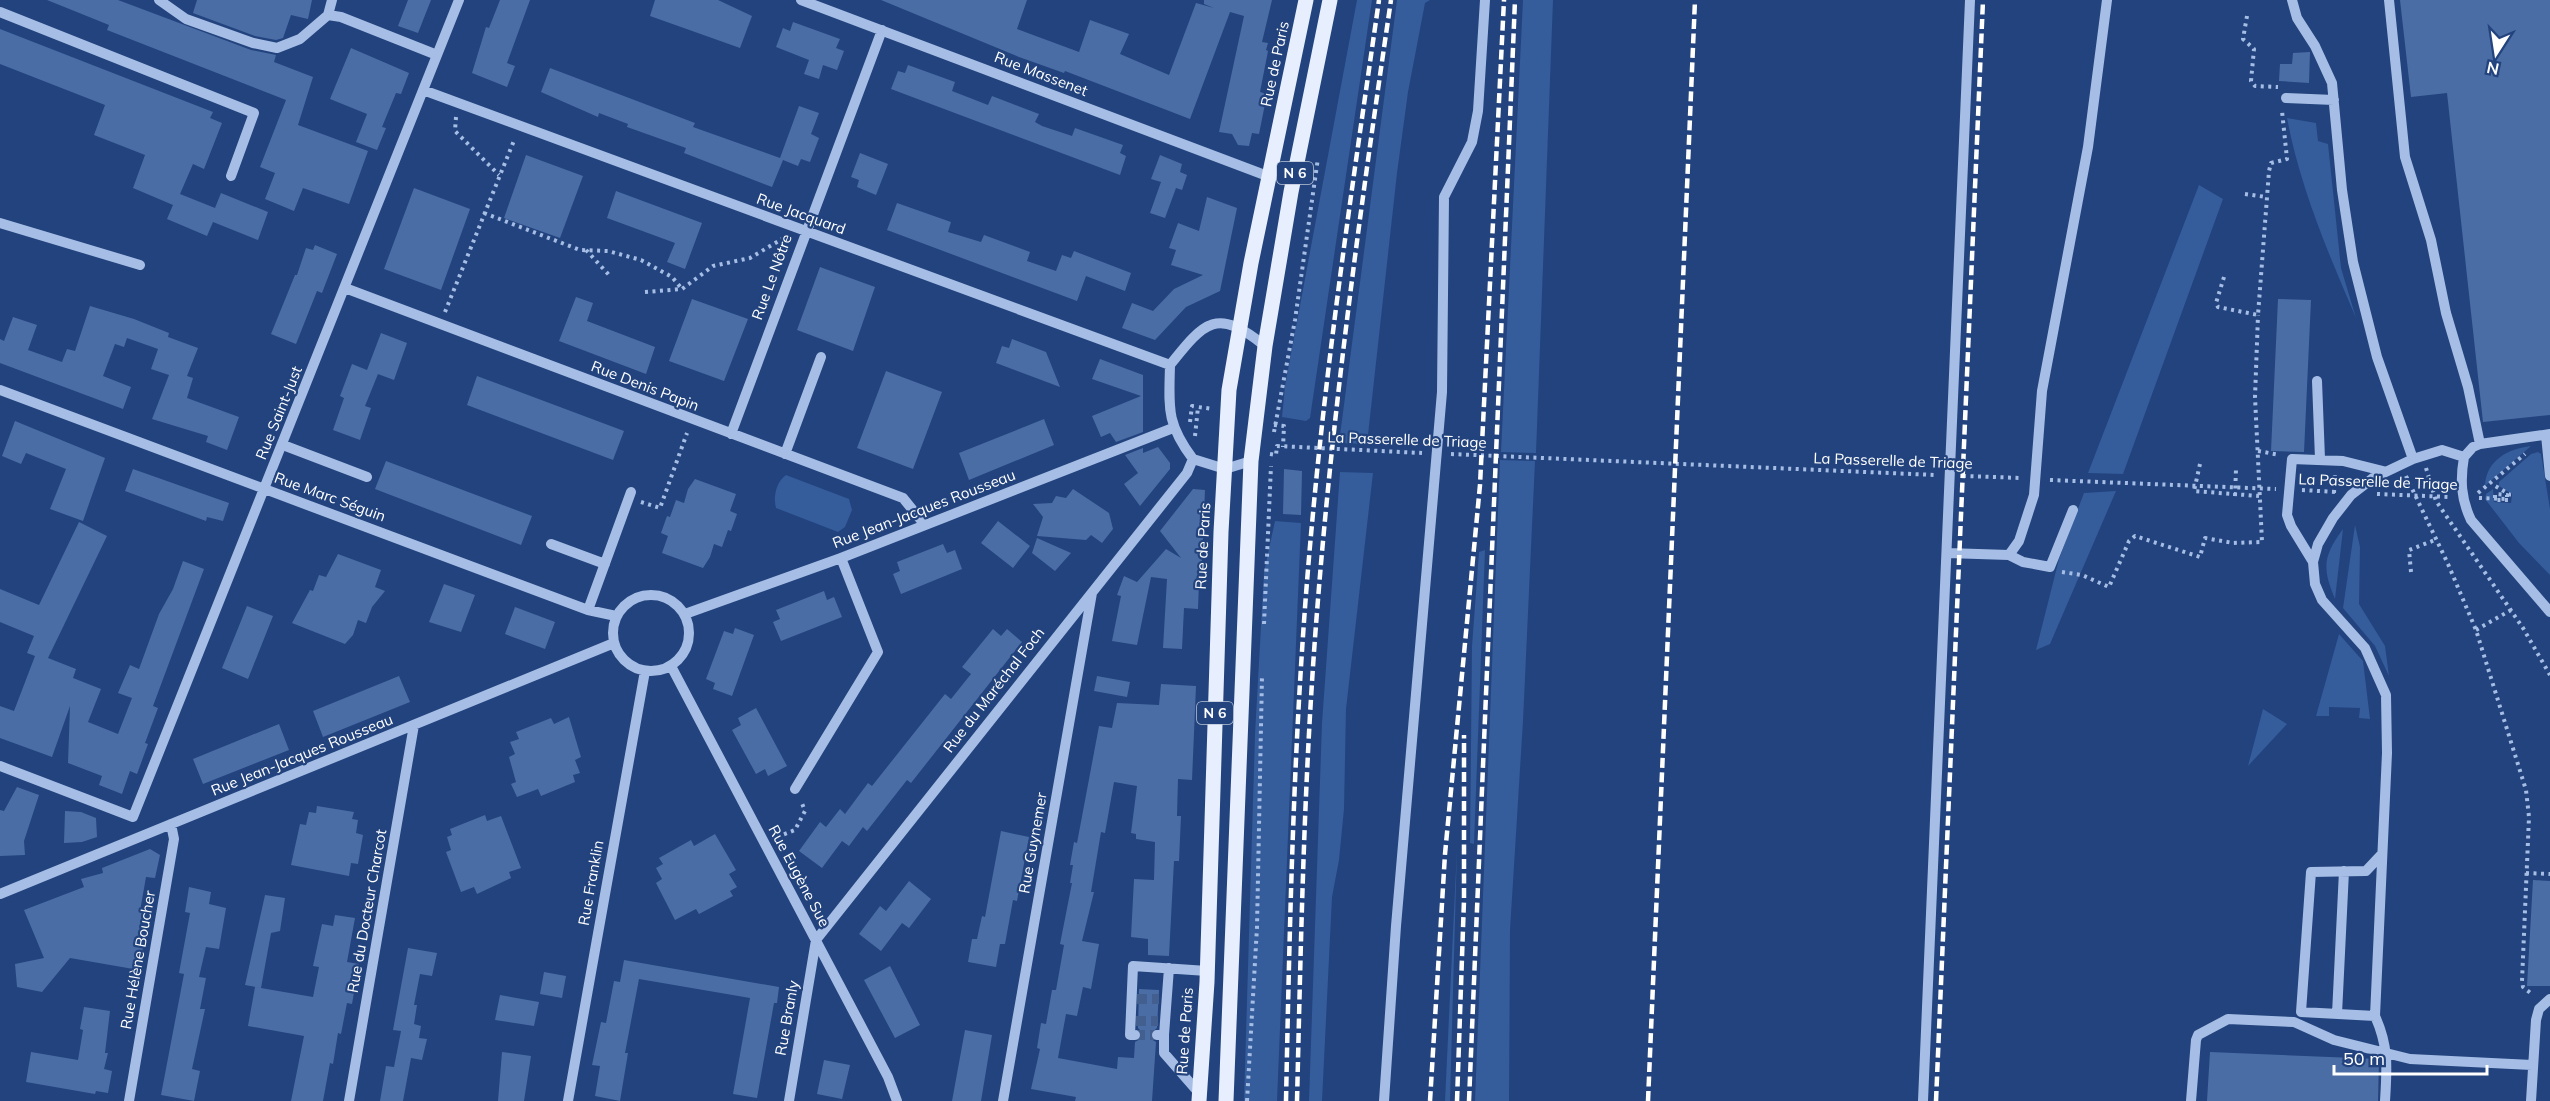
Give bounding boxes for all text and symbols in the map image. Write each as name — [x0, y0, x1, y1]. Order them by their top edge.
street label: Rue de Paris — [1256, 19, 1293, 108]
north arrow — [2466, 24, 2526, 84]
street label: Rue Massenet — [992, 47, 1090, 100]
text: N — [2485, 58, 2501, 80]
road number: N 6 — [1277, 162, 1313, 184]
street label: Rue Jacquard — [754, 189, 848, 238]
street label: Rue Le Nôtre — [747, 231, 796, 322]
street label: Rue Denis Papin — [589, 356, 702, 415]
street label: Rue Saint-Just — [251, 363, 306, 462]
street label: La Passerelle de Triage — [1327, 427, 1487, 452]
street label: La Passerelle de Triage — [1813, 448, 1973, 473]
street label: Rue Jean-Jacques Rousseau — [830, 465, 1018, 552]
street label: Rue Marc Séguin — [272, 468, 389, 526]
street label: La Passerelle de Triage — [2298, 469, 2458, 494]
street label: Rue de Paris — [1191, 502, 1214, 590]
street label: Rue du Maréchal Foch — [939, 623, 1048, 756]
road number: N 6 — [1197, 702, 1233, 724]
street label: Rue Jean-Jacques Rousseau — [208, 709, 396, 800]
street label: Rue Guynemer — [1014, 790, 1051, 895]
street label: Rue Eugène Sue — [765, 821, 834, 930]
street label: Rue du Docteur Charcot — [343, 828, 390, 994]
street label: Rue Franklin — [574, 839, 607, 927]
street label: Rue Hélène Boucher — [116, 888, 159, 1031]
street label: Rue Branly — [771, 979, 802, 1057]
street label: Rue de Paris — [1172, 987, 1197, 1075]
scale bar — [2334, 1038, 2487, 1076]
text: 50 m — [2343, 1047, 2385, 1070]

